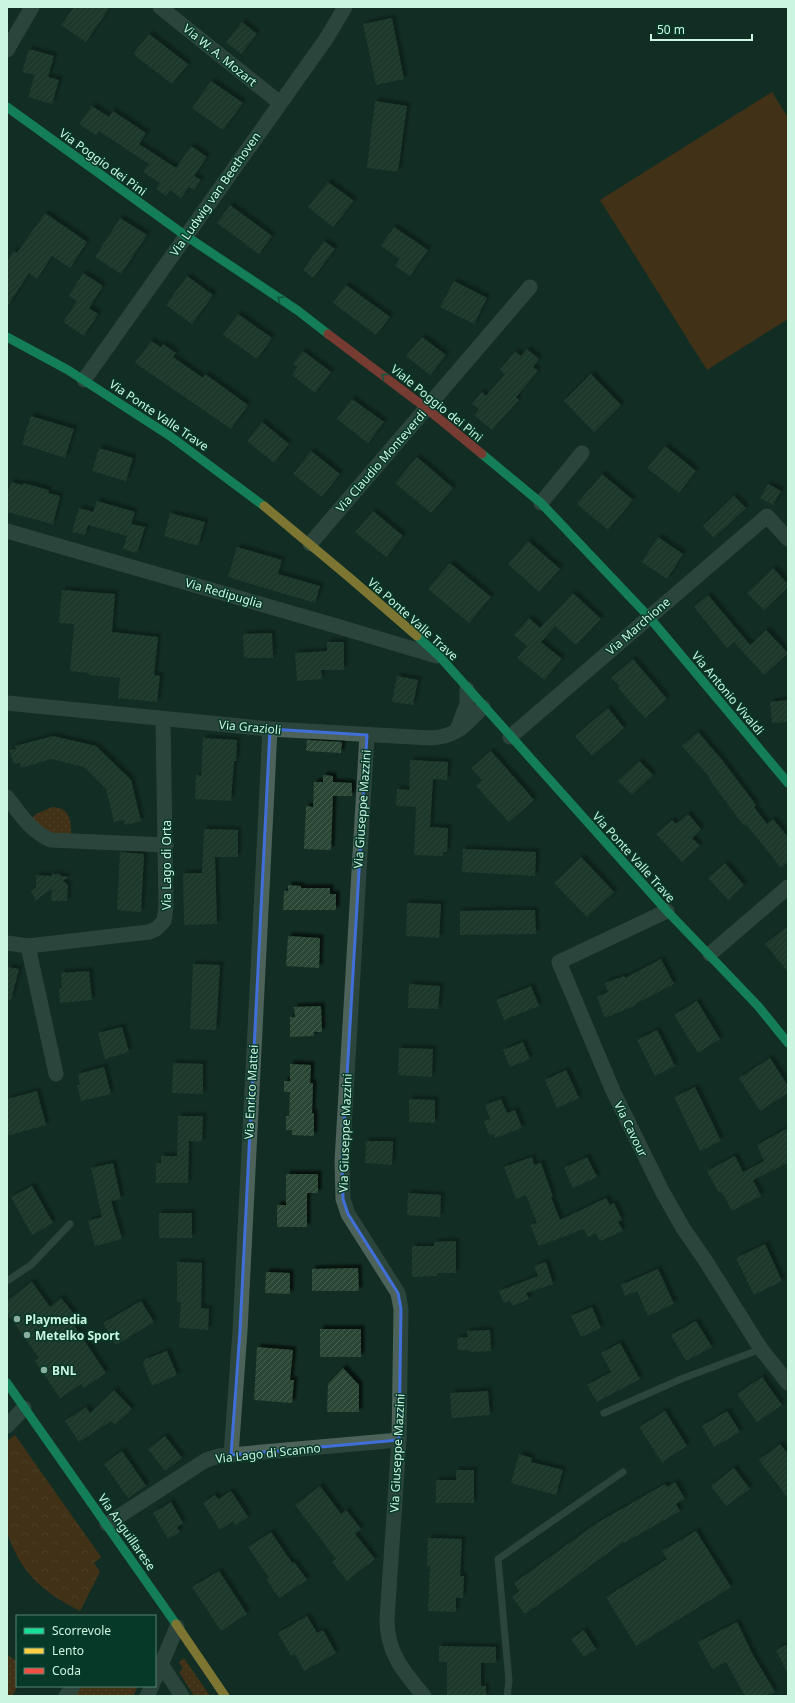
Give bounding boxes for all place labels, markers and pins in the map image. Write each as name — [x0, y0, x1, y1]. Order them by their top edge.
place label: Playmedia — [25, 1311, 87, 1328]
marker: Playmedia — [12, 1314, 22, 1324]
place label: Metelko Sport — [35, 1327, 120, 1344]
marker: Metelko Sport — [22, 1330, 32, 1340]
place label: BNL — [52, 1362, 77, 1379]
marker: BNL — [39, 1365, 49, 1375]

